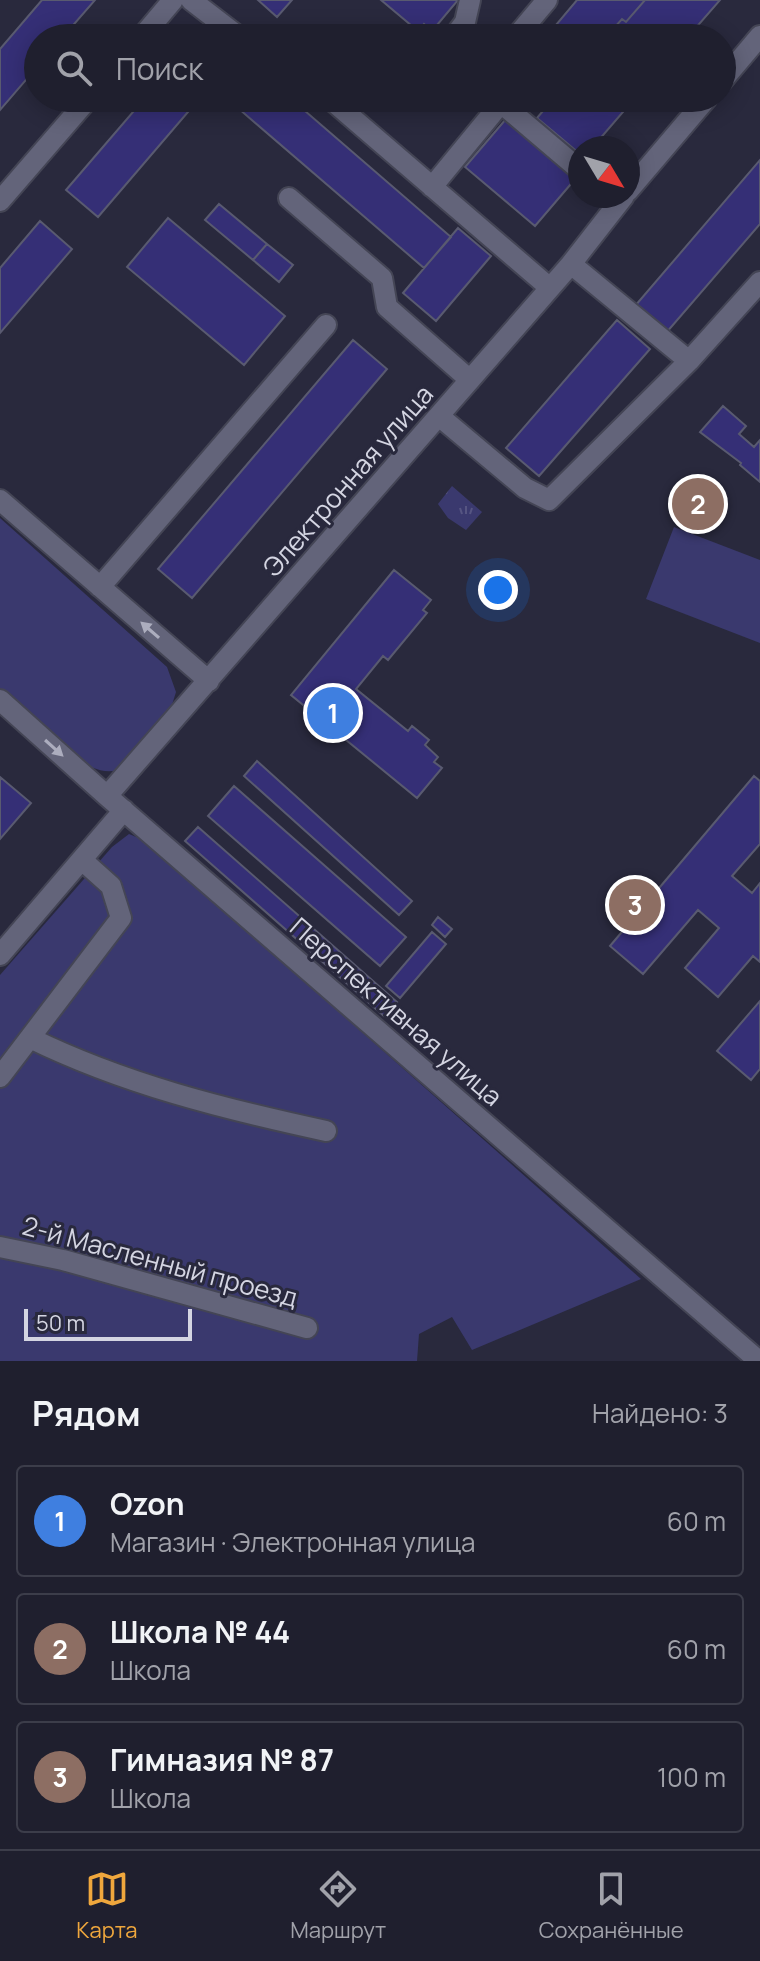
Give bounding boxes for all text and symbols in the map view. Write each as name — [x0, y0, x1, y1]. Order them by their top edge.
search box — [24, 24, 736, 112]
icon: search — [52, 46, 96, 90]
text: Поиск — [116, 48, 203, 89]
north arrow — [568, 136, 640, 208]
street label: Электронная улица — [254, 377, 441, 584]
pin: 2 — [672, 474, 724, 534]
your location — [478, 570, 518, 610]
one-way arrow — [140, 622, 160, 639]
pin: 1 — [307, 683, 359, 743]
one-way arrow — [43, 739, 63, 756]
pin: 3 — [609, 875, 661, 935]
street label: Перспективная улица — [283, 909, 511, 1114]
street label: 2-й Масленный проезд — [19, 1207, 302, 1315]
scale bar — [24, 1305, 192, 1341]
text: 50 m — [36, 1308, 85, 1338]
text: Рядом — [32, 1390, 141, 1436]
text: Найдено: 3 — [592, 1395, 728, 1431]
text: Ozon — [110, 1483, 185, 1524]
text: 1 — [54, 1503, 66, 1539]
text: 60 m — [667, 1503, 726, 1539]
text: Магазин · Электронная улица — [110, 1524, 475, 1560]
text: Школа № 44 — [110, 1611, 290, 1652]
text: 2 — [52, 1631, 68, 1667]
text: 60 m — [667, 1631, 726, 1667]
text: Школа — [110, 1652, 191, 1688]
text: Гимназия № 87 — [110, 1739, 334, 1780]
text: 3 — [52, 1759, 68, 1795]
text: 100 m — [657, 1759, 726, 1795]
text: Школа — [110, 1780, 191, 1816]
tab: Карта — [76, 1867, 138, 1945]
tab: Маршрут — [290, 1867, 386, 1945]
tab: Сохранённые — [539, 1867, 684, 1945]

